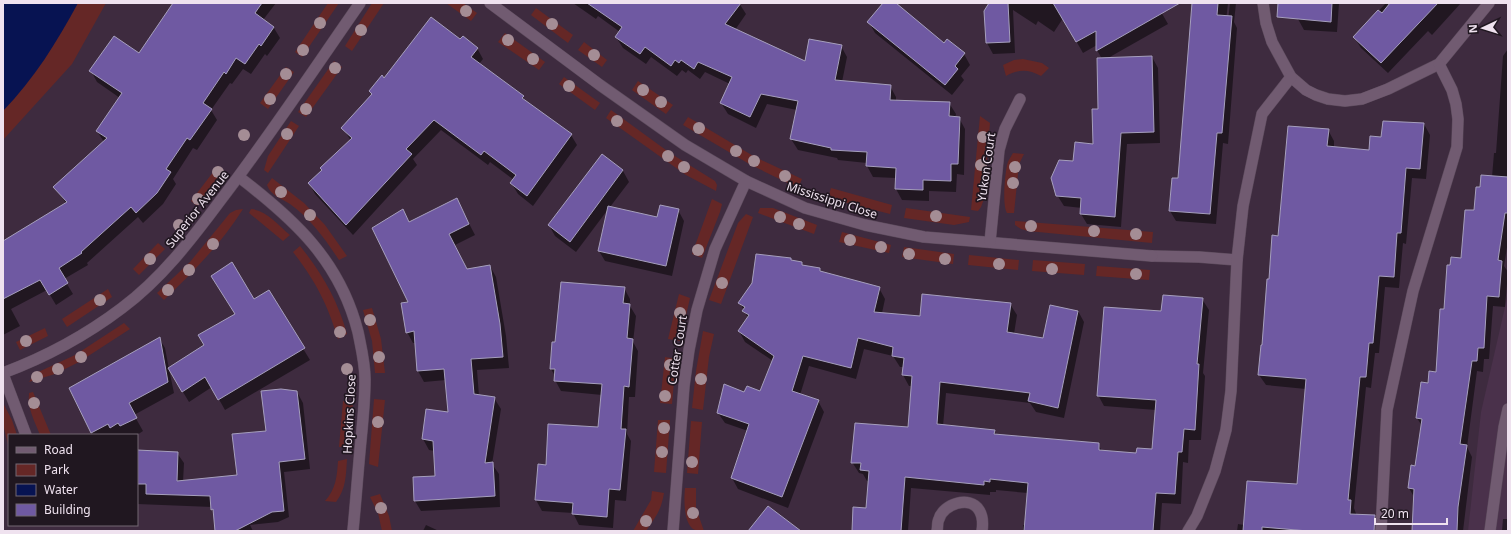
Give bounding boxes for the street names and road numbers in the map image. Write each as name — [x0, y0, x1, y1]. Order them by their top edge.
street label: Yukon Court — [973, 131, 999, 203]
street label: Superior Avenue — [161, 167, 233, 251]
street label: Mississippi Close — [784, 177, 880, 223]
street label: Cotter Court — [663, 313, 691, 386]
street label: Hopkins Close — [338, 373, 360, 454]

